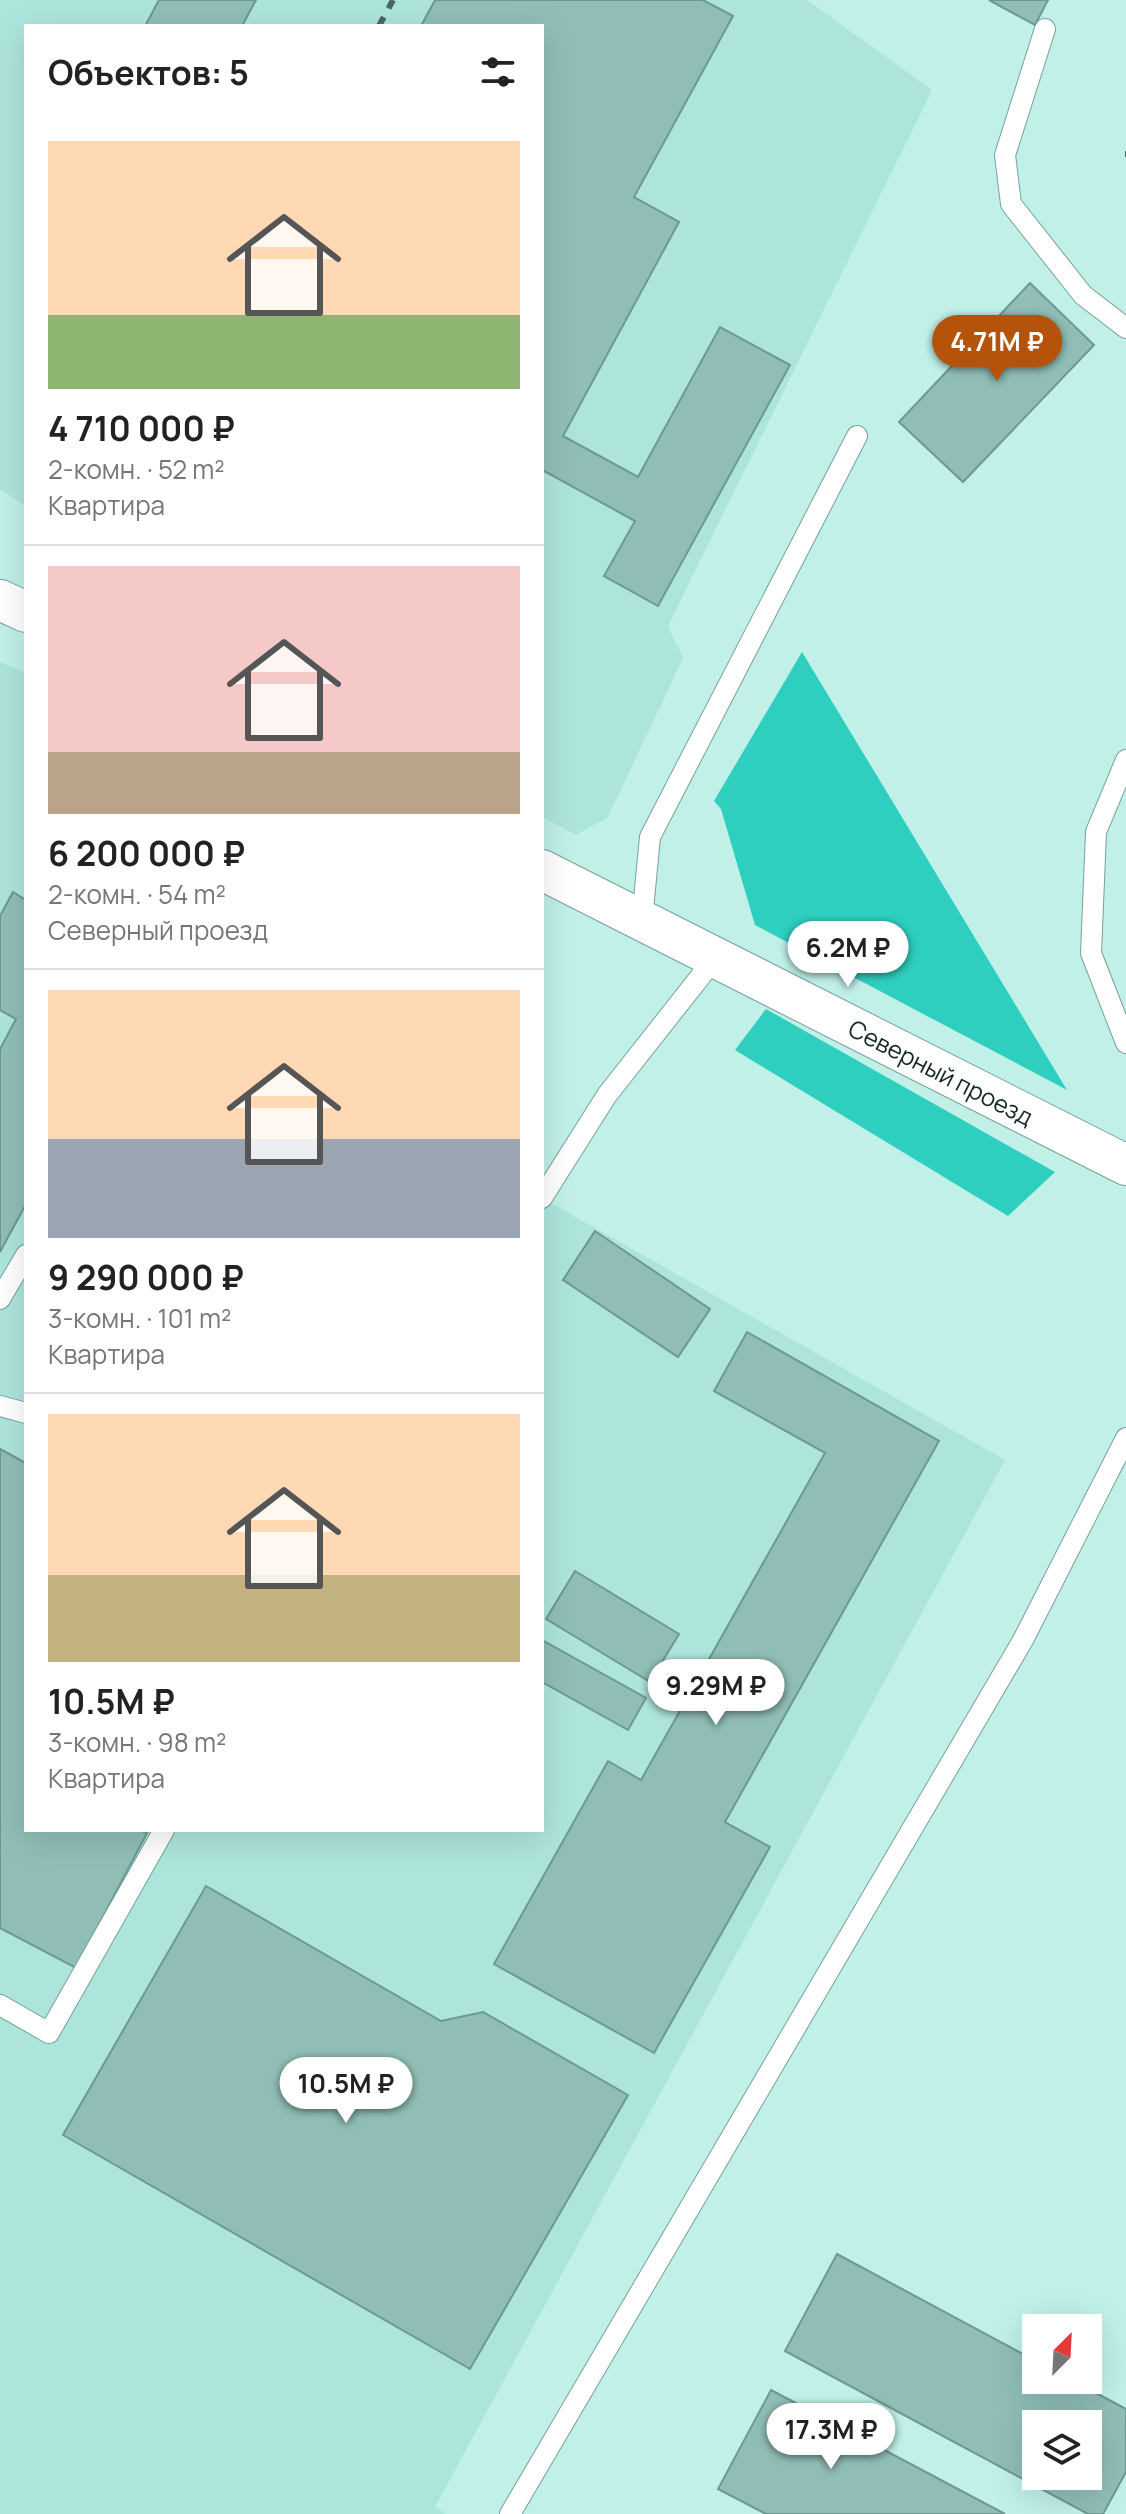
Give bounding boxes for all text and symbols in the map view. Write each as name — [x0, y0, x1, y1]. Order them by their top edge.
text: Объектов: 5 — [48, 49, 249, 95]
icon: filters — [476, 50, 520, 94]
icon: home — [212, 193, 356, 337]
pin: 4.71M ₽ — [923, 315, 1071, 383]
text: 4.71M ₽ — [950, 323, 1044, 359]
text: 4 710 000 ₽ — [48, 405, 235, 451]
text: 2-комн. · 52 m² — [48, 451, 225, 487]
text: Квартира — [48, 487, 165, 523]
icon: home — [212, 618, 356, 762]
text: 6 200 000 ₽ — [48, 830, 245, 876]
text: 2-комн. · 54 m² — [48, 876, 226, 912]
text: Северный проезд — [48, 912, 268, 948]
pin: 6.2M ₽ — [783, 921, 913, 989]
text: 6.2M ₽ — [806, 929, 890, 965]
street label: Северный проезд — [843, 1011, 1039, 1133]
icon: home — [212, 1042, 356, 1186]
text: 9 290 000 ₽ — [48, 1254, 244, 1300]
text: 3-комн. · 101 m² — [48, 1300, 231, 1336]
text: Квартира — [48, 1336, 165, 1372]
icon: home — [212, 1466, 356, 1610]
pin: 9.29M ₽ — [642, 1659, 790, 1727]
text: 9.29M ₽ — [666, 1667, 766, 1703]
text: 10.5M ₽ — [48, 1678, 175, 1724]
text: 3-комн. · 98 m² — [48, 1724, 226, 1760]
text: Квартира — [48, 1760, 165, 1796]
pin: 10.5M ₽ — [272, 2057, 420, 2125]
text: 10.5M ₽ — [298, 2065, 394, 2101]
north arrow — [1022, 2314, 1102, 2394]
map controls — [1022, 2314, 1102, 2490]
pin: 17.3M ₽ — [757, 2403, 905, 2471]
button: layers — [1022, 2410, 1102, 2490]
text: 17.3M ₽ — [784, 2411, 878, 2447]

